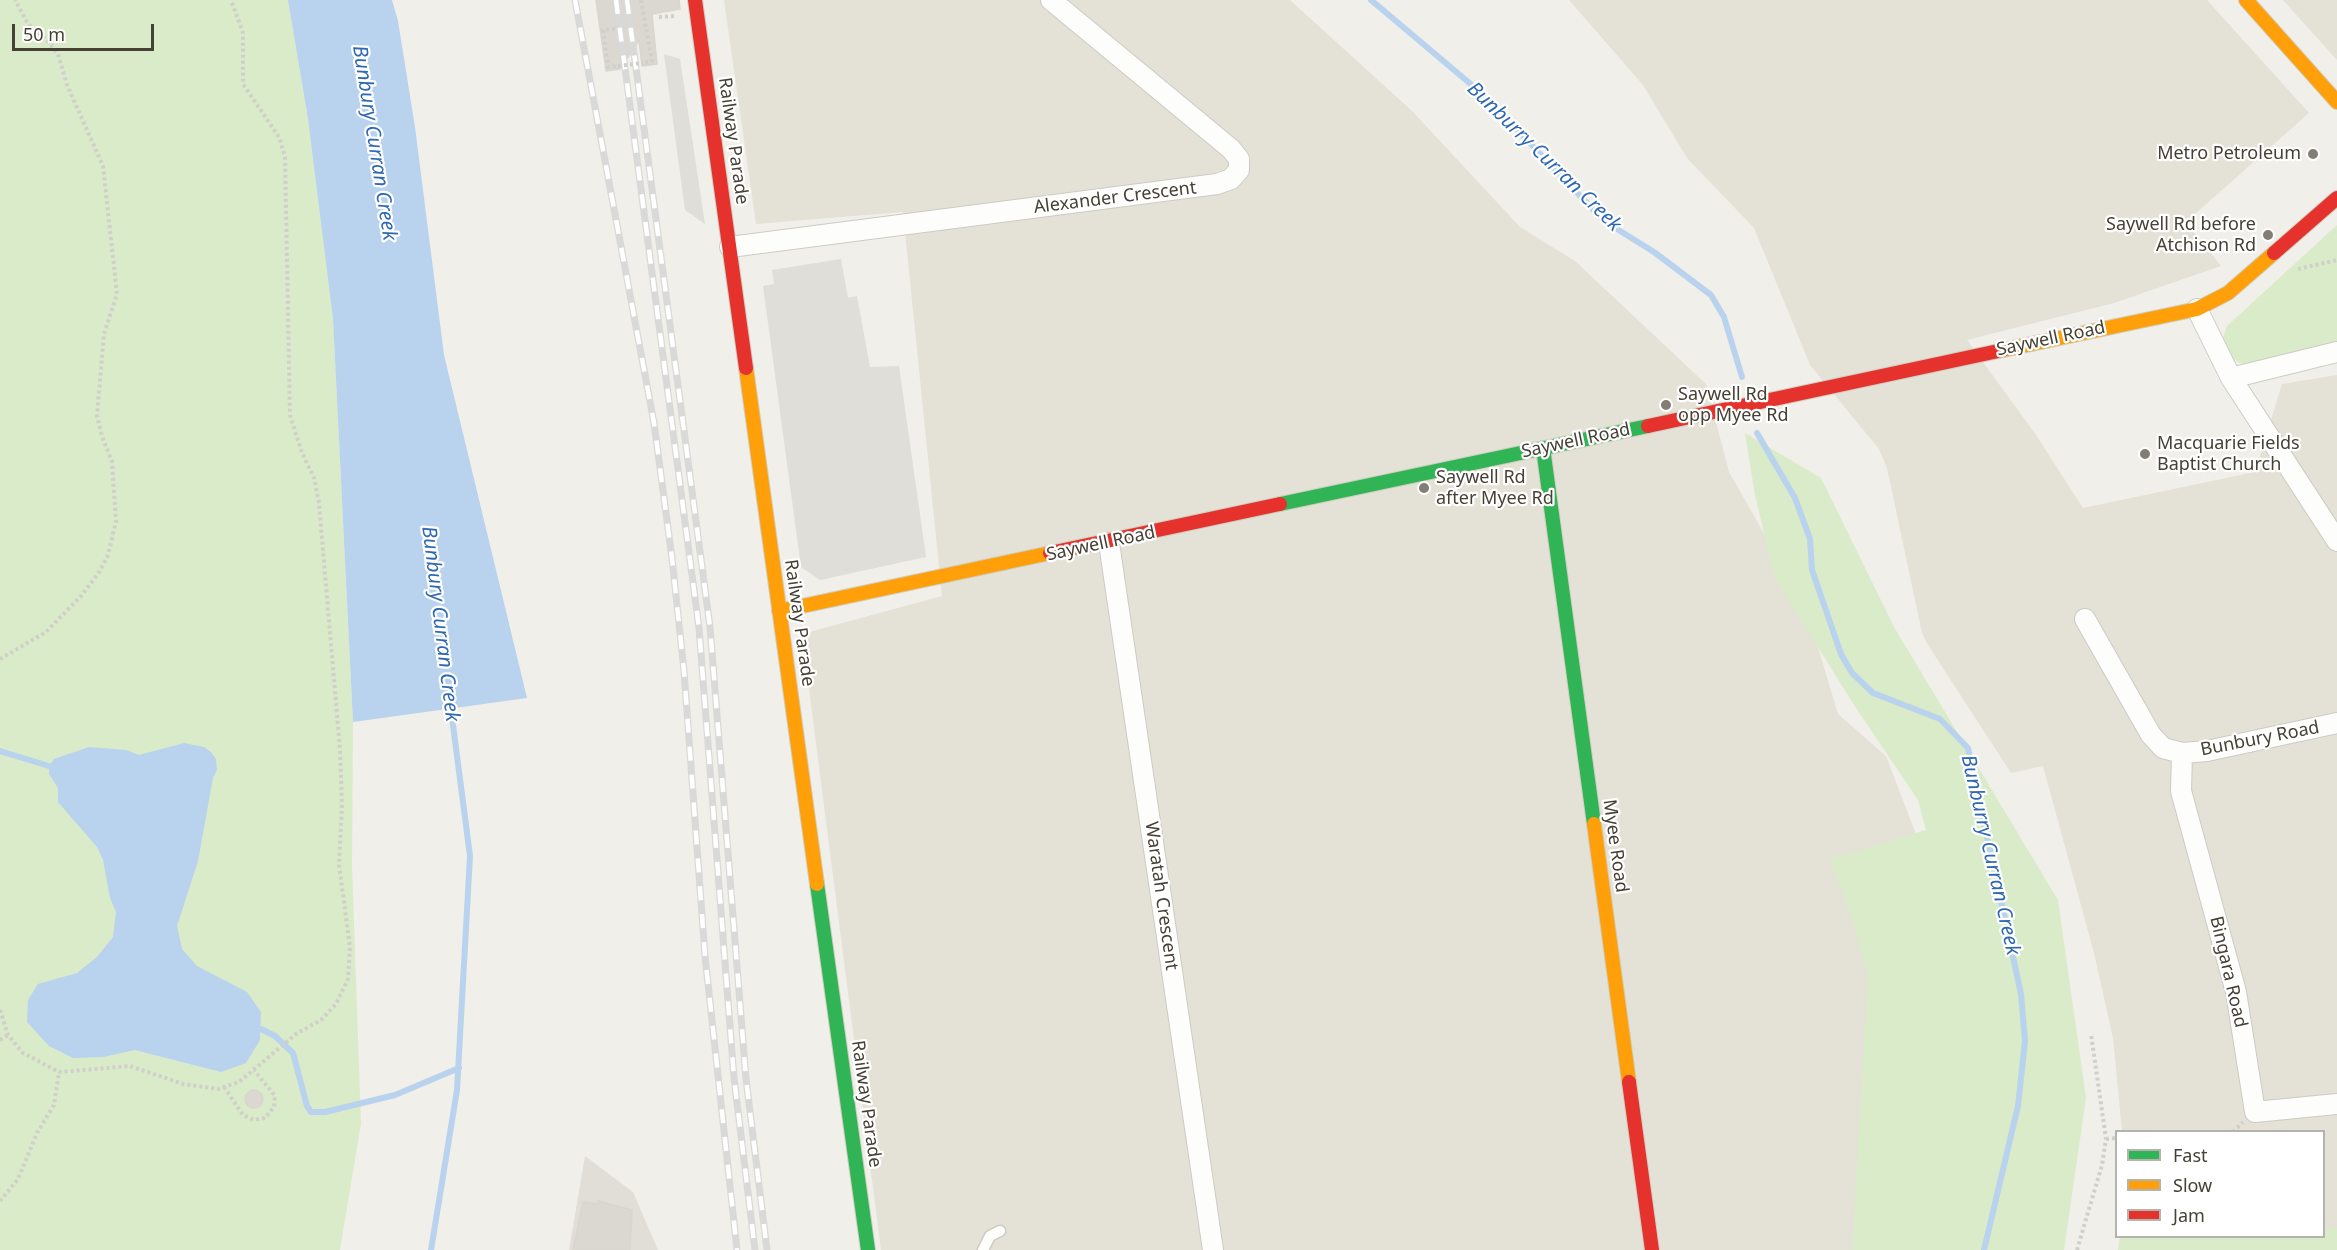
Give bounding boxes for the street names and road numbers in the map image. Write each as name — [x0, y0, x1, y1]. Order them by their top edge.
street label: Railway Parade — [713, 76, 753, 206]
street label: Alexander Crescent — [1032, 177, 1198, 219]
street label: Saywell Road — [1995, 317, 2107, 361]
street label: Saywell Road — [1520, 419, 1632, 463]
street label: Saywell Road — [1045, 522, 1157, 566]
street label: Railway Parade — [779, 558, 819, 688]
street label: Bunbury Road — [2199, 717, 2321, 761]
street label: Myee Road — [1598, 798, 1632, 894]
street label: Waratah Crescent — [1140, 820, 1182, 972]
street label: Bingara Road — [2205, 914, 2251, 1030]
street label: Railway Parade — [846, 1039, 886, 1169]

